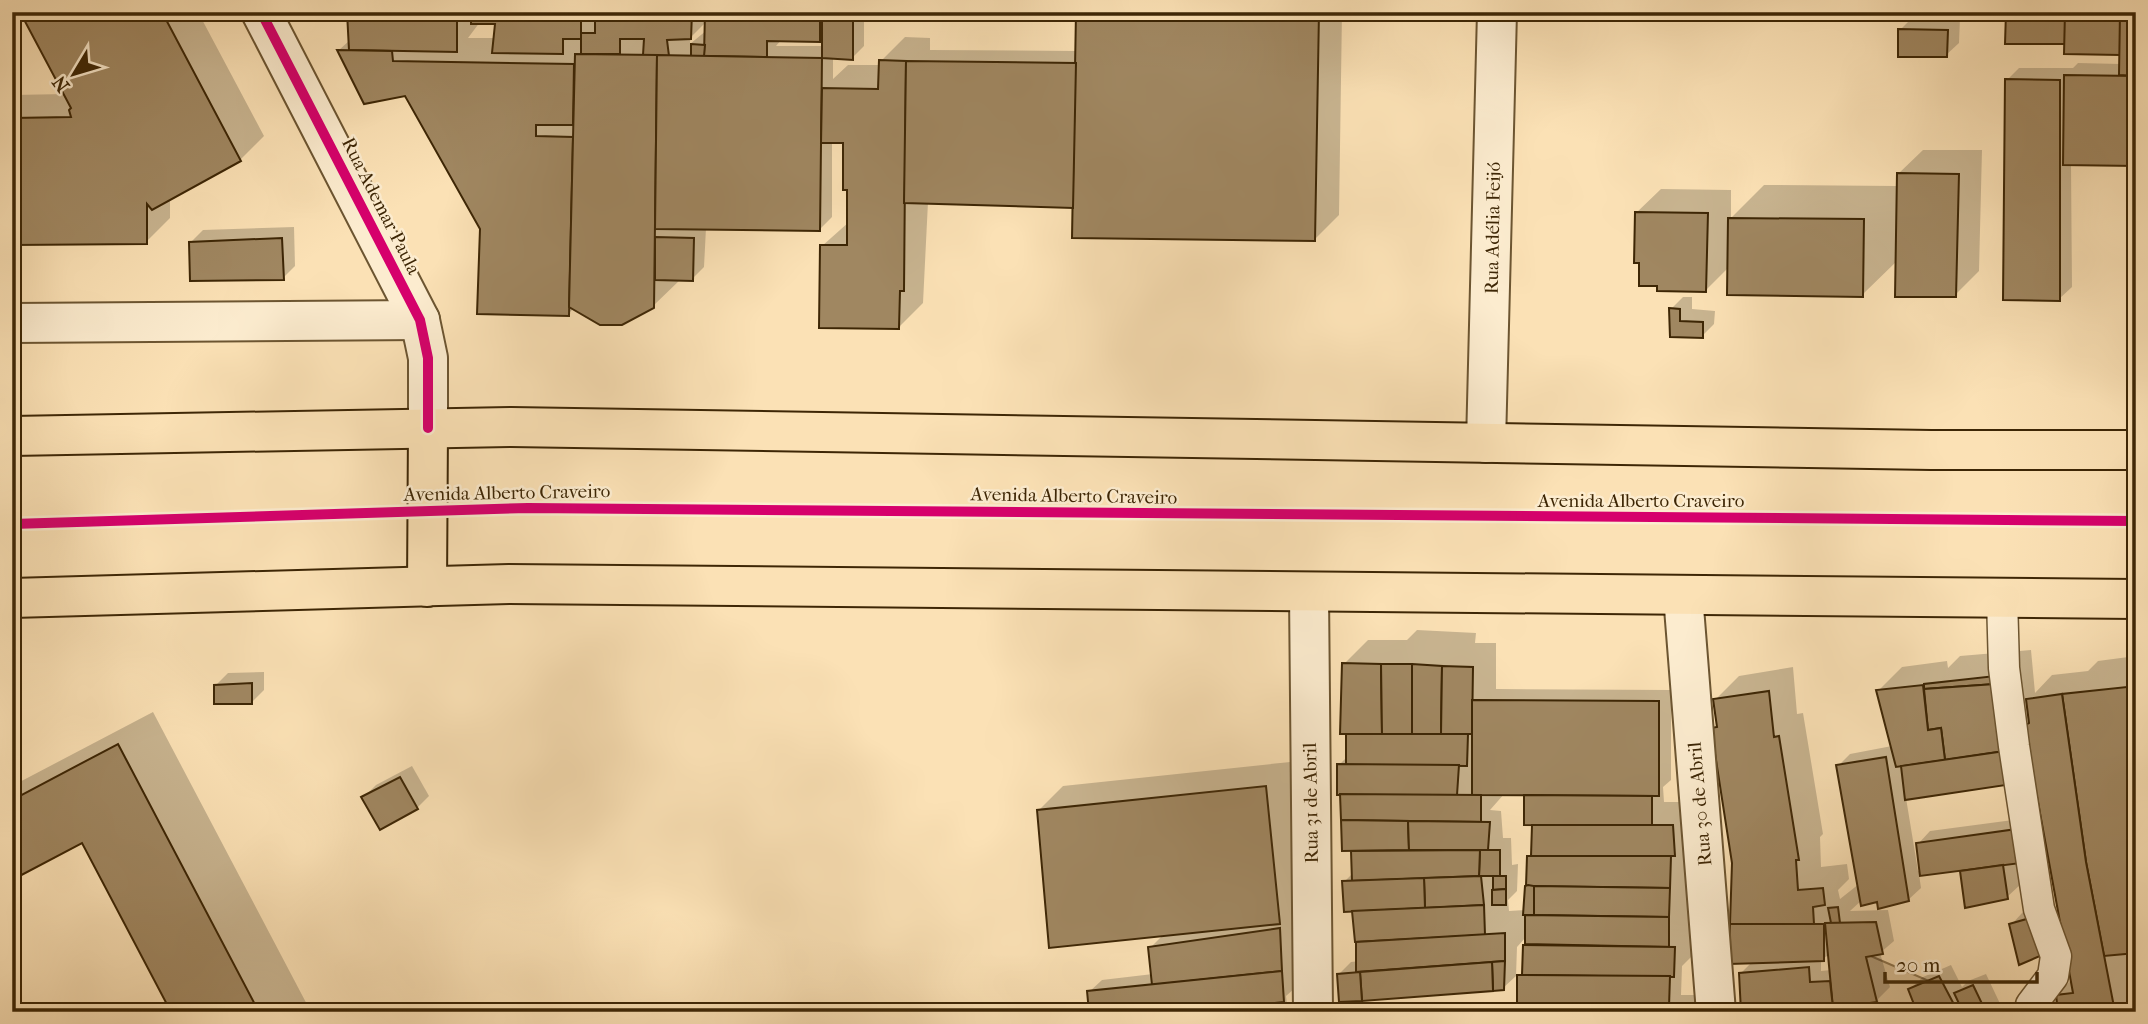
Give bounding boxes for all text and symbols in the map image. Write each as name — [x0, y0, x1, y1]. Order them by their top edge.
north arrow — [38, 38, 108, 108]
text: N — [48, 71, 74, 96]
street label: Rua Ademar Paula — [337, 134, 425, 278]
street label: Rua Adélia Feijó — [1481, 161, 1505, 294]
street label: Avenida Alberto Craveiro — [403, 480, 611, 506]
street label: Avenida Alberto Craveiro — [970, 483, 1178, 509]
street label: Avenida Alberto Craveiro — [1537, 490, 1745, 512]
street label: Rua 30 de Abril — [1684, 741, 1716, 867]
street label: Rua 31 de Abril — [1299, 742, 1323, 864]
scale bar — [1885, 940, 2038, 984]
text: 20 m — [1896, 953, 1941, 977]

